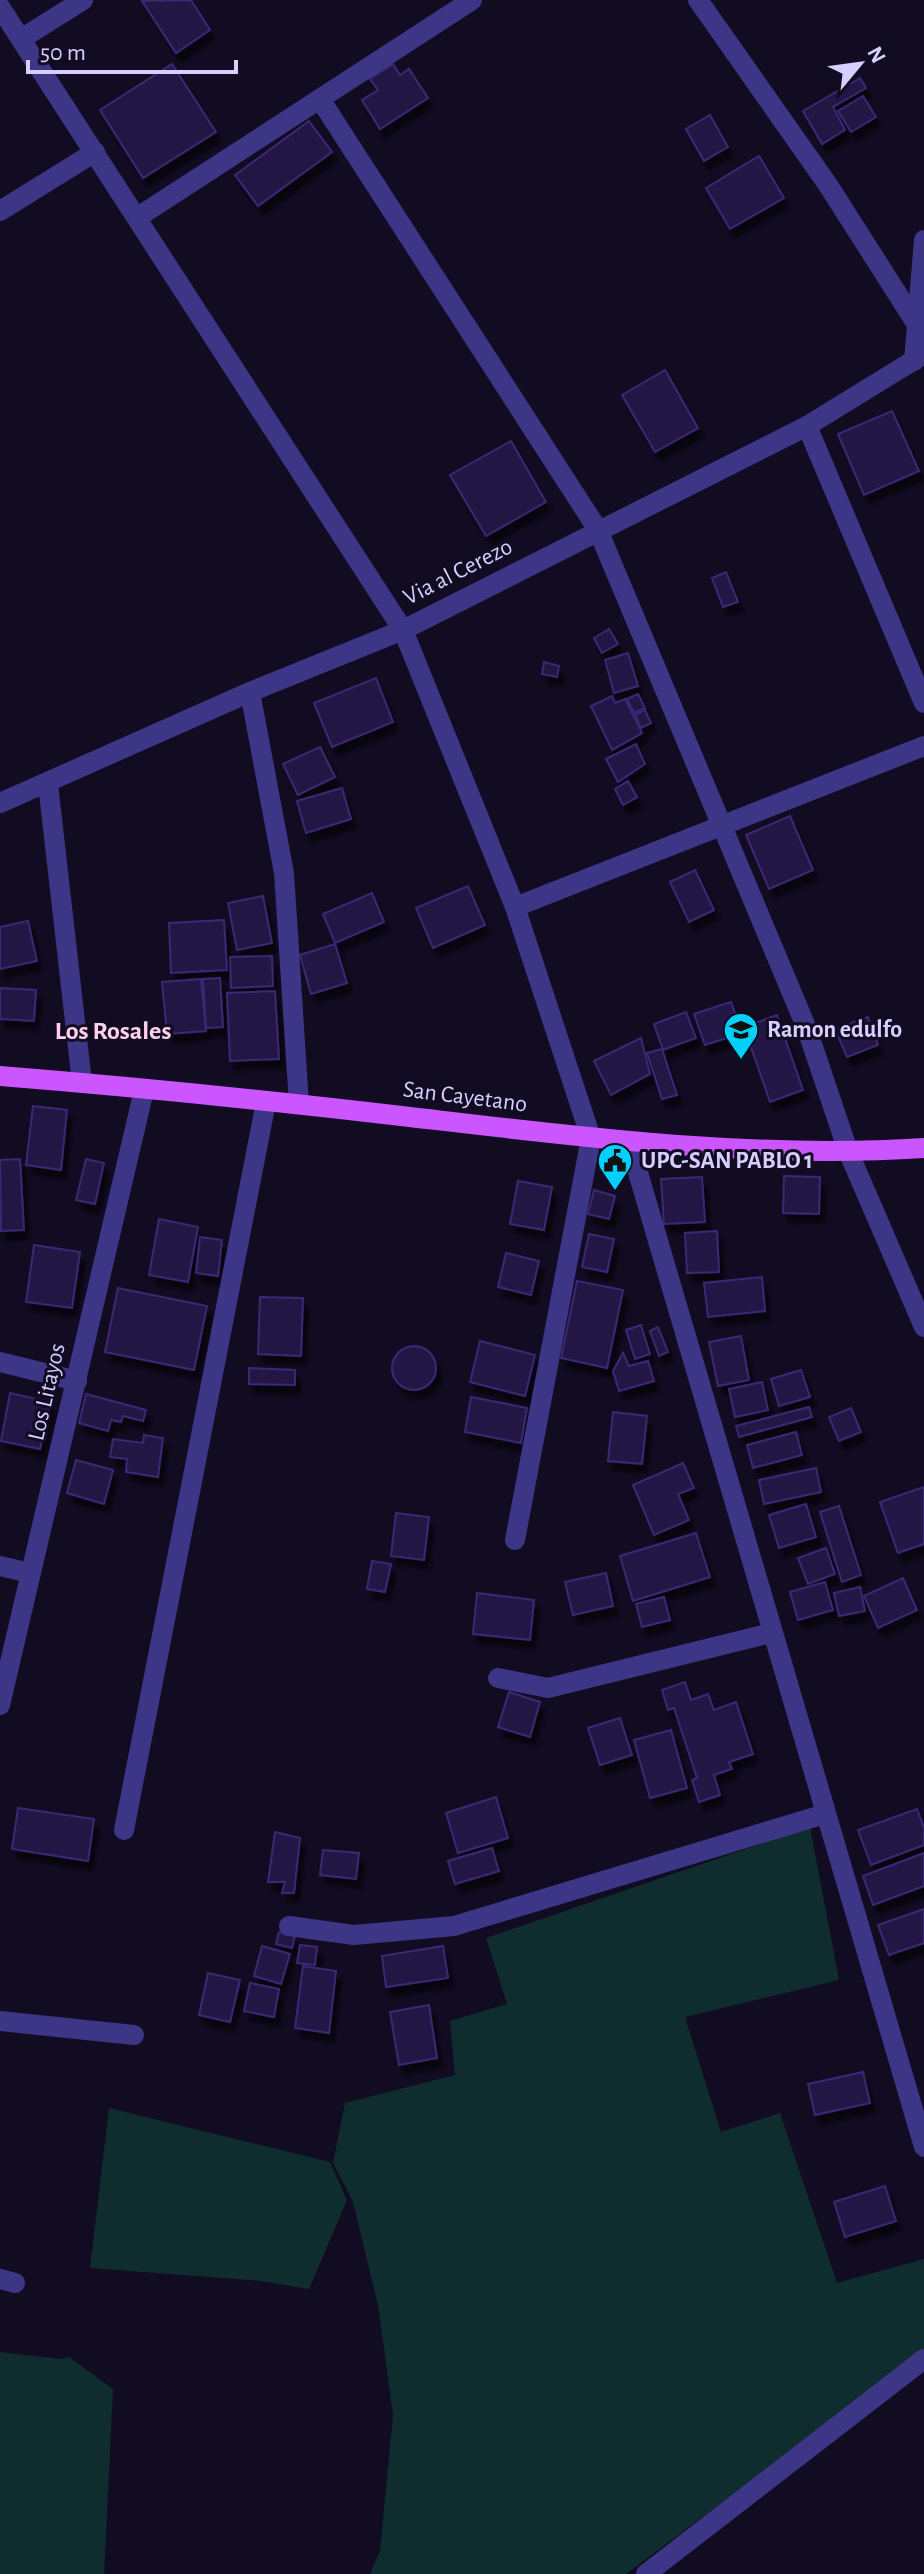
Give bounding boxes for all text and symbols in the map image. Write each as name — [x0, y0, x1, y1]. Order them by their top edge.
scale bar — [28, 24, 236, 74]
north arrow — [820, 24, 900, 104]
text: 50 m — [40, 41, 86, 65]
text: N — [863, 43, 890, 67]
street label: Via al Cerezo — [400, 534, 516, 610]
school or university icon: Ramon edulfo — [722, 1011, 760, 1061]
district label: Los Rosales — [55, 1018, 171, 1044]
place label: Ramon edulfo — [767, 1018, 902, 1042]
street label: San Cayetano — [402, 1077, 528, 1117]
public building icon: UPC-SAN PABLO 1 — [596, 1142, 634, 1192]
place label: UPC-SAN PABLO 1 — [641, 1149, 813, 1173]
street label: Los Litayos — [24, 1341, 70, 1443]

